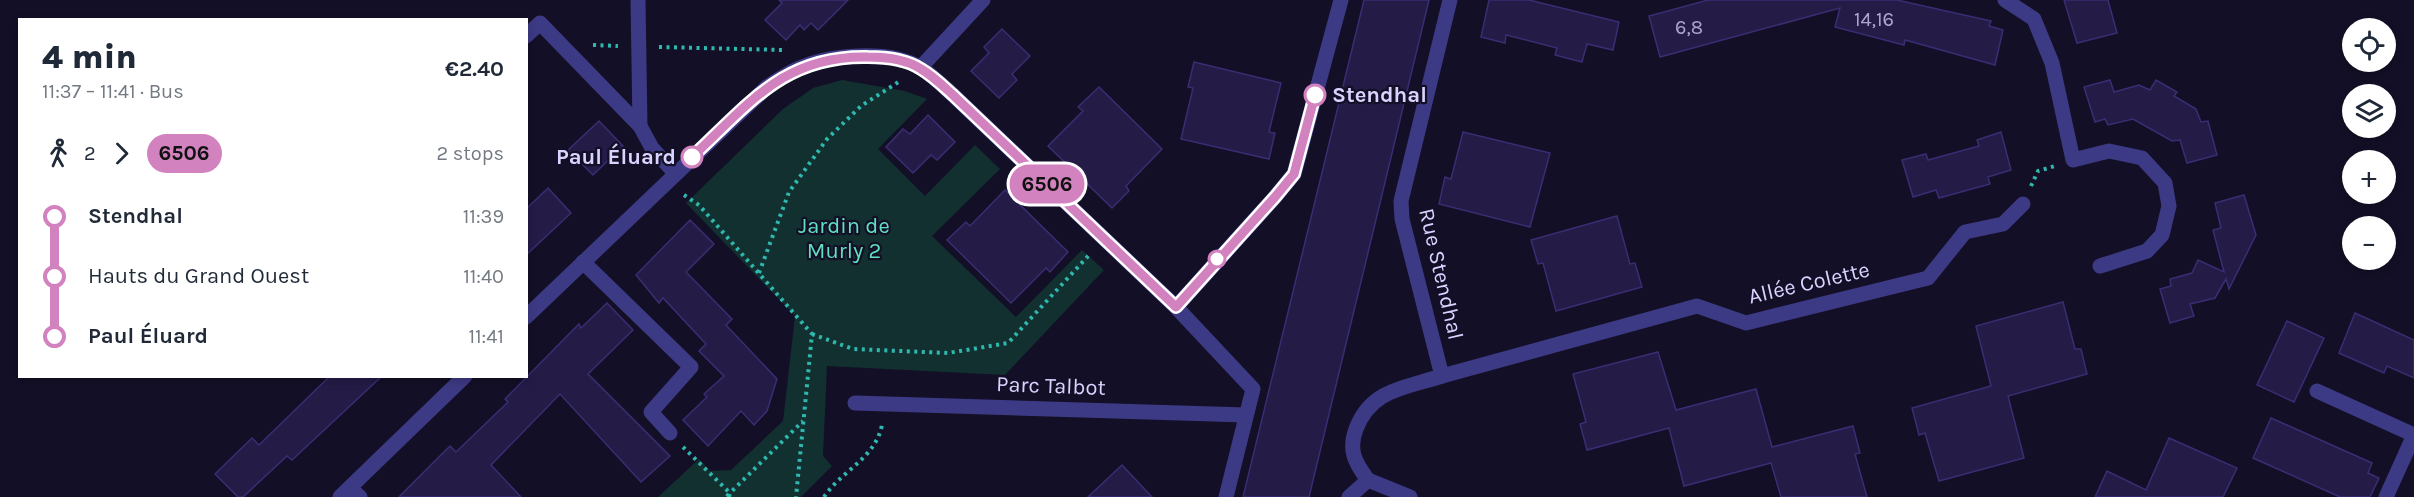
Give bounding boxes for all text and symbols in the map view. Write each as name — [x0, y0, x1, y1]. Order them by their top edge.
house number: 14,16 — [1854, 8, 1894, 31]
house number: 6,8 — [1675, 16, 1703, 39]
map controls — [2342, 18, 2396, 270]
button: locate — [2342, 18, 2396, 72]
text: 4 min — [42, 38, 137, 76]
text: €2.40 — [445, 56, 504, 82]
text: 11:37 – 11:41 · Bus — [42, 80, 184, 103]
place label: Stendhal — [1332, 82, 1427, 108]
marker: Stendhal — [1304, 84, 1326, 106]
button: layers — [2342, 84, 2396, 138]
icon: walk — [42, 137, 75, 170]
icon: forward — [105, 137, 138, 170]
text: 6506 — [159, 141, 210, 165]
text: 2 — [84, 142, 96, 165]
text: 2 stops — [437, 142, 504, 165]
place label: Paul Éluard — [556, 143, 676, 170]
marker: Paul Éluard — [681, 146, 703, 168]
button: + — [2342, 150, 2396, 204]
line badge: 6506 — [1005, 164, 1089, 204]
text: 6506 — [1022, 172, 1073, 196]
text: Stendhal — [88, 203, 183, 229]
text: 11:39 — [463, 205, 504, 228]
street label: Rue Stendhal — [1413, 206, 1469, 342]
park label: Jardin de Murly 2 — [798, 213, 890, 264]
button: − — [2342, 216, 2396, 270]
unlabelled marker — [1208, 250, 1226, 268]
street label: Allée Colette — [1746, 256, 1872, 310]
text: Hauts du Grand Ouest — [88, 263, 309, 289]
text: 11:40 — [463, 265, 504, 288]
text: Paul Éluard — [88, 323, 208, 349]
text: 11:41 — [468, 325, 504, 348]
street label: Parc Talbot — [996, 371, 1106, 401]

